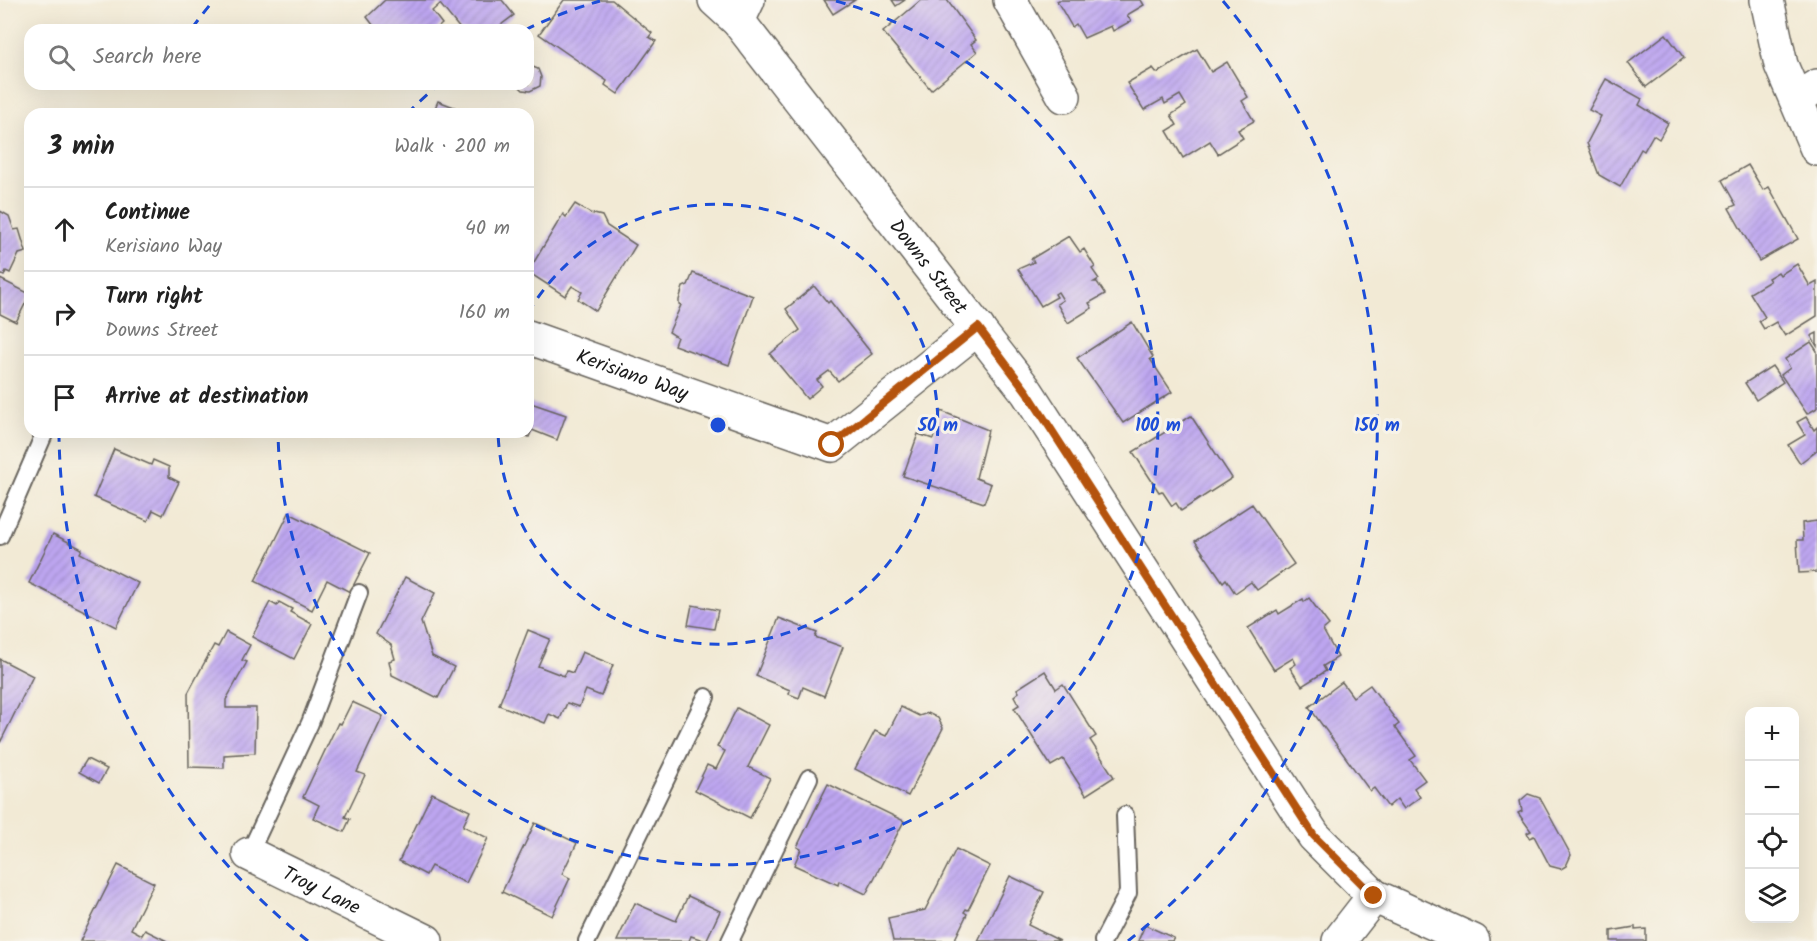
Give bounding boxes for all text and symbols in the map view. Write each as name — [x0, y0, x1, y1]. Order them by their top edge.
search box — [24, 24, 534, 90]
text: Search here — [93, 40, 201, 75]
icon: search — [45, 41, 78, 74]
text: 3 min — [48, 126, 115, 168]
text: Walk · 200 m — [394, 131, 510, 163]
text: Continue — [105, 196, 190, 231]
icon: ahead — [48, 213, 81, 246]
text: 40 m — [465, 213, 510, 245]
street label: Downs Street — [880, 213, 975, 322]
text: Kerisiano Way — [105, 231, 222, 263]
text: Turn right — [105, 280, 203, 315]
icon: right — [48, 297, 81, 330]
text: 160 m — [459, 297, 510, 329]
text: Downs Street — [105, 315, 218, 347]
street label: Kerisiano Way — [571, 341, 693, 411]
text: Arrive at destination — [105, 380, 308, 415]
icon: arrive — [48, 381, 81, 414]
text: 50 m — [917, 412, 958, 441]
text: 100 m — [1135, 412, 1181, 441]
text: 150 m — [1354, 412, 1400, 441]
centre of rings — [708, 415, 728, 435]
route start — [818, 431, 844, 457]
map controls — [1745, 707, 1799, 923]
button: + — [1745, 707, 1799, 761]
button: − — [1745, 761, 1799, 815]
button: locate — [1745, 815, 1799, 869]
street label: Troy Lane — [276, 859, 365, 924]
button: layers — [1745, 869, 1799, 923]
route end — [1360, 882, 1386, 908]

